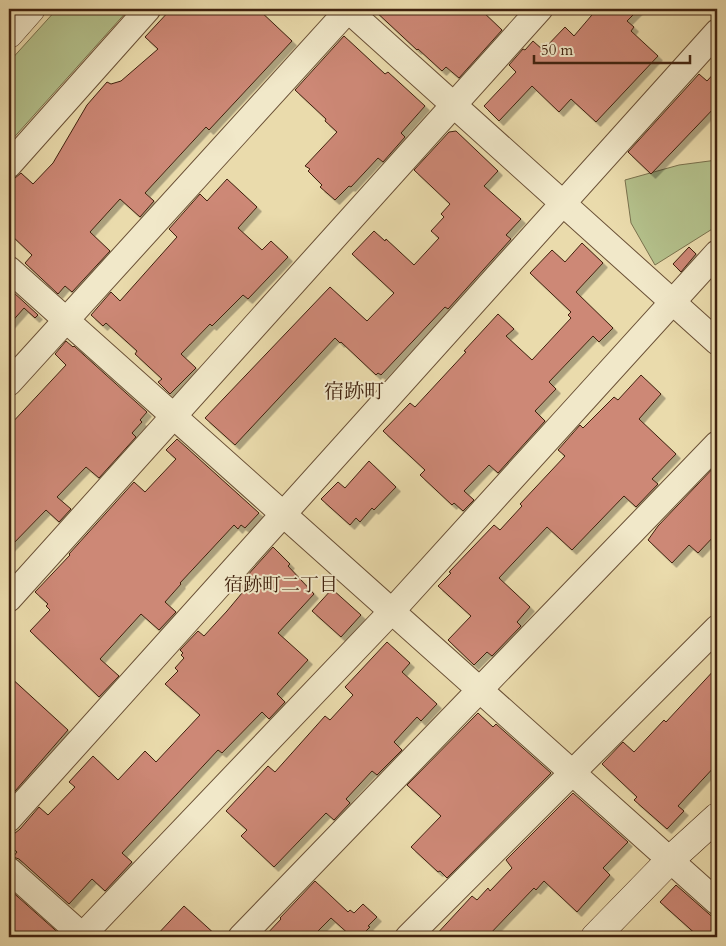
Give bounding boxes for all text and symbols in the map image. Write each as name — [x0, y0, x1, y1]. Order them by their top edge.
scale bar — [534, 32, 690, 64]
text: 50 m — [541, 40, 573, 60]
district label: 宿跡町 — [324, 378, 384, 405]
district label: 宿跡町二丁目 — [224, 572, 338, 598]

